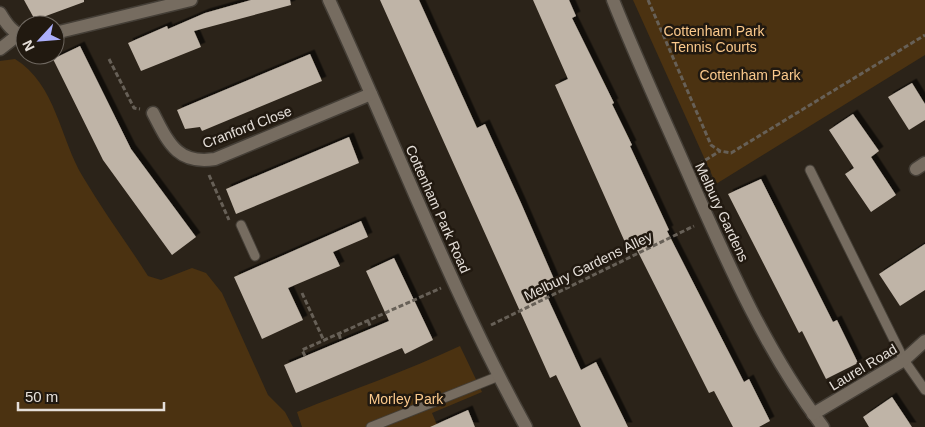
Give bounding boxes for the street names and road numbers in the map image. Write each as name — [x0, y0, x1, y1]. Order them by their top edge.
street label: Cranford Close — [200, 103, 294, 151]
street label: Cottenham Park Road — [403, 142, 473, 276]
street label: Melbury Gardens — [692, 160, 752, 264]
street label: Melbury Gardens Alley — [521, 228, 655, 304]
street label: Laurel Road — [826, 340, 900, 394]

